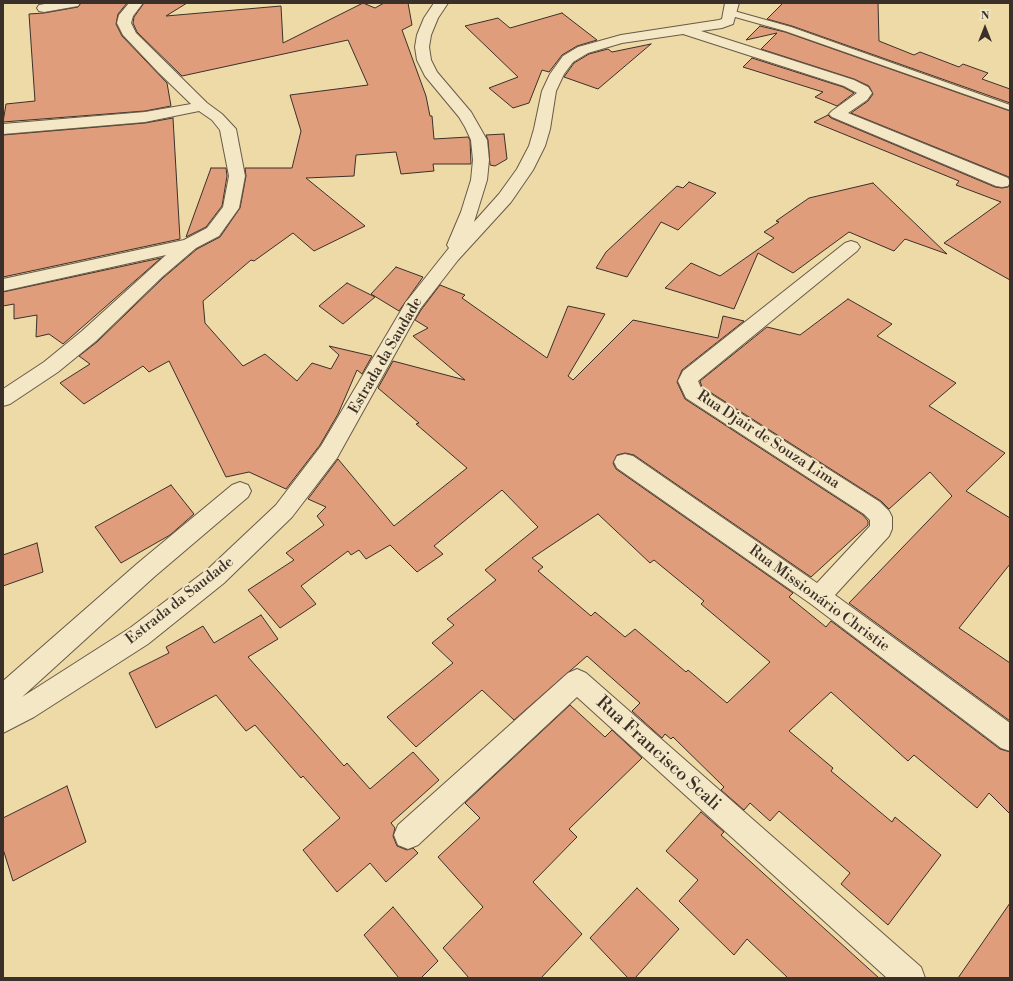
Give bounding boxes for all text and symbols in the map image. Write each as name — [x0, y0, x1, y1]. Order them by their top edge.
north arrow — [965, 8, 1005, 48]
text: N — [981, 9, 989, 23]
street label: Estrada da Saudade — [345, 294, 427, 418]
street label: Rua Djair de Souza Lima — [693, 387, 843, 493]
street label: Rua Missionário Christie — [745, 542, 893, 656]
street label: Estrada da Saudade — [123, 553, 237, 649]
street label: Rua Francisco Scali — [591, 692, 725, 816]

